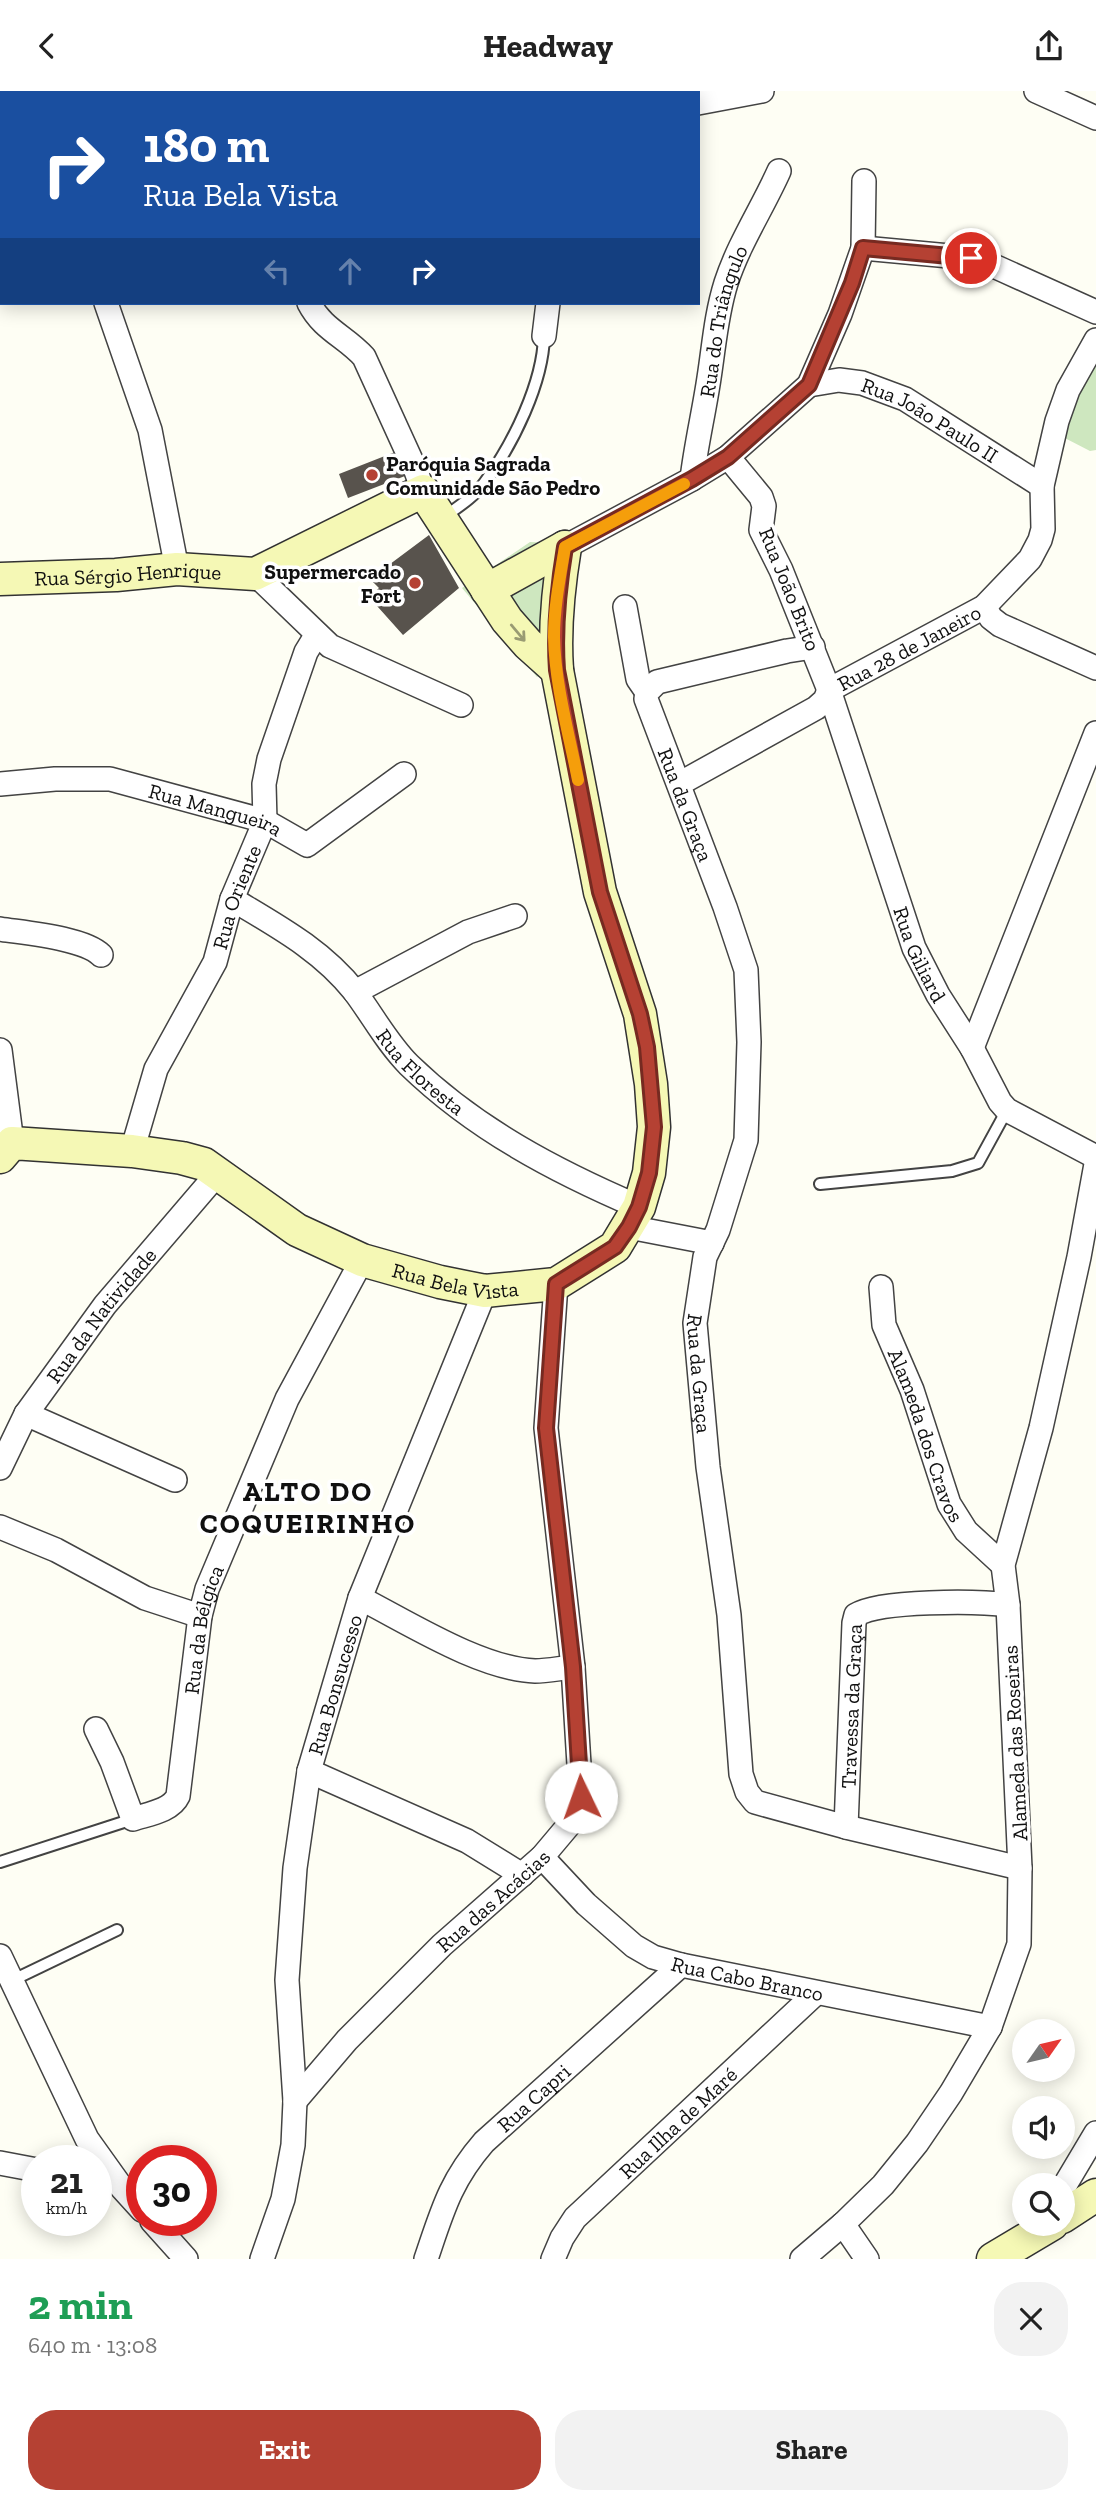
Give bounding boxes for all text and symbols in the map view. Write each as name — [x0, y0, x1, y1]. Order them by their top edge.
icon: back — [28, 27, 66, 65]
text: Headway — [483, 27, 613, 65]
icon: share — [1030, 27, 1068, 65]
text: 180 m — [143, 116, 270, 175]
icon: right — [28, 119, 119, 210]
text: Rua Bela Vista — [143, 176, 338, 214]
pin — [941, 228, 1001, 288]
icon: arrive — [952, 239, 990, 277]
street label: Rua do Triângulo — [694, 241, 752, 399]
icon: left — [258, 252, 296, 290]
icon: ahead — [331, 252, 369, 290]
icon: right — [404, 252, 442, 290]
street label: Rua João Paulo II — [858, 372, 1003, 468]
place label: Paróquia Sagrada Comunidade São Pedro — [386, 451, 600, 500]
marker: Paróquia Sagrada Comunidade São Pedro — [364, 467, 380, 483]
street label: Rua João Brito — [754, 524, 826, 654]
street label: Rua Sérgio Henrique — [34, 556, 222, 590]
place label: Supermercado Fort — [264, 559, 402, 608]
marker: Supermercado Fort — [407, 575, 423, 591]
street label: Rua 28 de Janeiro — [833, 599, 985, 696]
one-way arrow — [510, 624, 526, 642]
street label: Rua da Graça — [653, 744, 719, 865]
street label: Rua Mangueira — [146, 778, 287, 841]
street label: Rua Oriente — [207, 841, 266, 952]
street label: Rua Giliard — [889, 903, 952, 1007]
street label: Rua Floresta — [371, 1024, 470, 1120]
street label: Rua da Natividade — [40, 1242, 161, 1387]
street label: Rua Bela Vista — [390, 1257, 520, 1304]
street label: Rua da Graça — [682, 1312, 717, 1434]
street label: Alameda dos Cravos — [883, 1344, 969, 1526]
district label: ALTO DO COQUEIRINHO — [200, 1475, 416, 1540]
street label: Rua da Bélgica — [178, 1561, 228, 1695]
street label: Rua Bonsucesso — [302, 1612, 367, 1758]
street label: Travessa da Graça — [835, 1623, 866, 1789]
street label: Alameda das Roseiras — [997, 1644, 1033, 1842]
position arrow — [544, 1760, 618, 1834]
street label: Rua das Acácias — [431, 1845, 555, 1957]
street label: Rua Cabo Branco — [668, 1950, 826, 2006]
north arrow — [1012, 2019, 1074, 2083]
map controls — [1012, 2019, 1075, 2236]
street label: Rua Capri — [492, 2058, 575, 2137]
street label: Rua Ilha de Maré — [613, 2061, 742, 2183]
button: sound — [1012, 2096, 1075, 2159]
speed limit sign: 30 — [126, 2145, 217, 2236]
text: 21 — [50, 2160, 83, 2202]
button: search — [1012, 2173, 1075, 2236]
text: km/h — [46, 2197, 87, 2219]
text: 2 min — [28, 2279, 133, 2330]
button: close — [994, 2282, 1068, 2356]
text: 640 m · 13:08 — [28, 2331, 157, 2359]
button: Exit — [28, 2410, 541, 2490]
button: Share — [555, 2410, 1068, 2490]

